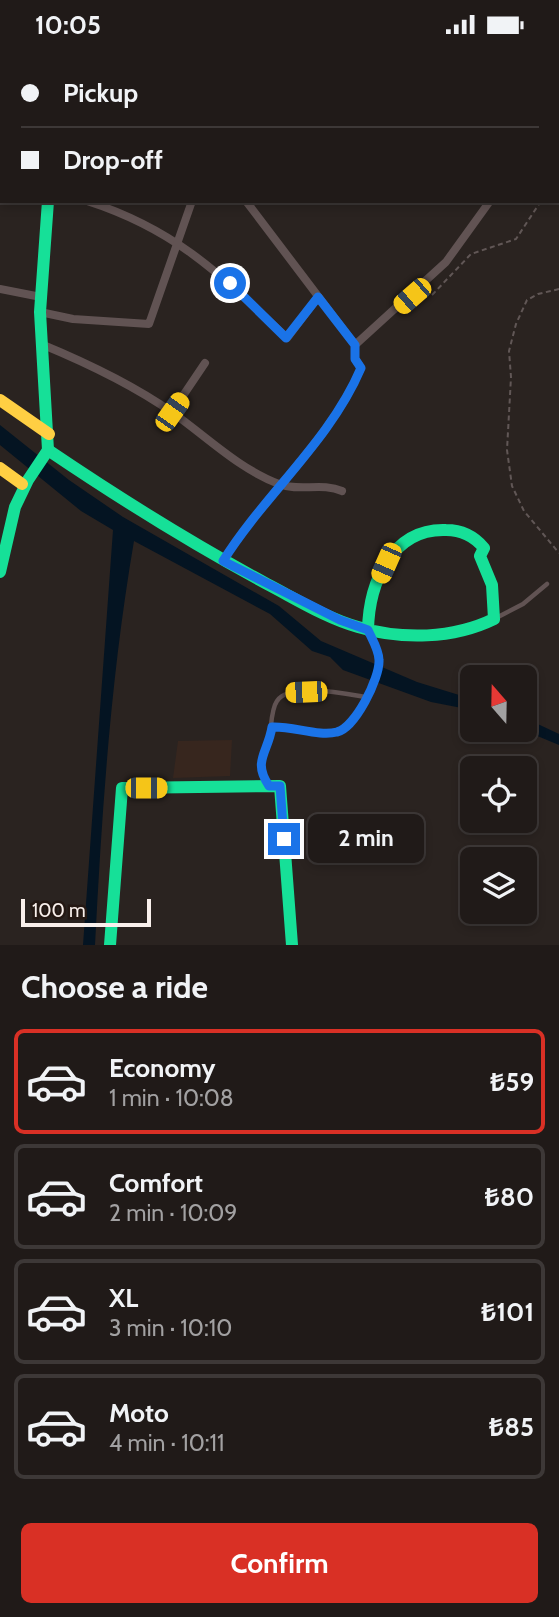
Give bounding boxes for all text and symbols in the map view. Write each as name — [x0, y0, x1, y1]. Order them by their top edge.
text: 10:05 — [35, 9, 101, 41]
text: Pickup — [63, 77, 138, 109]
text: Drop-off — [63, 144, 163, 176]
route start — [214, 267, 246, 299]
car — [390, 274, 435, 318]
car — [152, 389, 193, 435]
car — [368, 540, 405, 586]
north arrow — [460, 665, 537, 742]
map controls — [460, 665, 537, 924]
car — [285, 681, 328, 703]
button: locate — [460, 756, 537, 833]
car — [126, 778, 168, 799]
callout: 2 min — [308, 815, 424, 863]
route end — [268, 823, 300, 855]
text: 2 min — [338, 824, 394, 852]
button: layers — [460, 847, 537, 924]
scale bar — [21, 896, 150, 928]
text: 100 m — [32, 899, 86, 922]
text: Choose a ride — [21, 967, 208, 1006]
icon: car — [25, 1050, 88, 1113]
text: Economy — [109, 1052, 215, 1084]
text: ₺59 — [490, 1066, 534, 1098]
text: 1 min · 10:08 — [109, 1084, 234, 1112]
icon: car — [25, 1165, 88, 1228]
text: Comfort — [109, 1167, 203, 1199]
text: ₺80 — [484, 1181, 534, 1213]
text: 2 min · 10:09 — [109, 1199, 237, 1227]
icon: car — [25, 1280, 88, 1343]
text: XL — [109, 1282, 138, 1314]
text: ₺101 — [481, 1296, 534, 1328]
text: 3 min · 10:10 — [109, 1314, 232, 1342]
icon: car — [25, 1395, 88, 1458]
text: Moto — [109, 1397, 169, 1429]
text: ₺85 — [489, 1411, 534, 1443]
text: 4 min · 10:11 — [109, 1429, 225, 1457]
button: Confirm — [21, 1523, 538, 1603]

